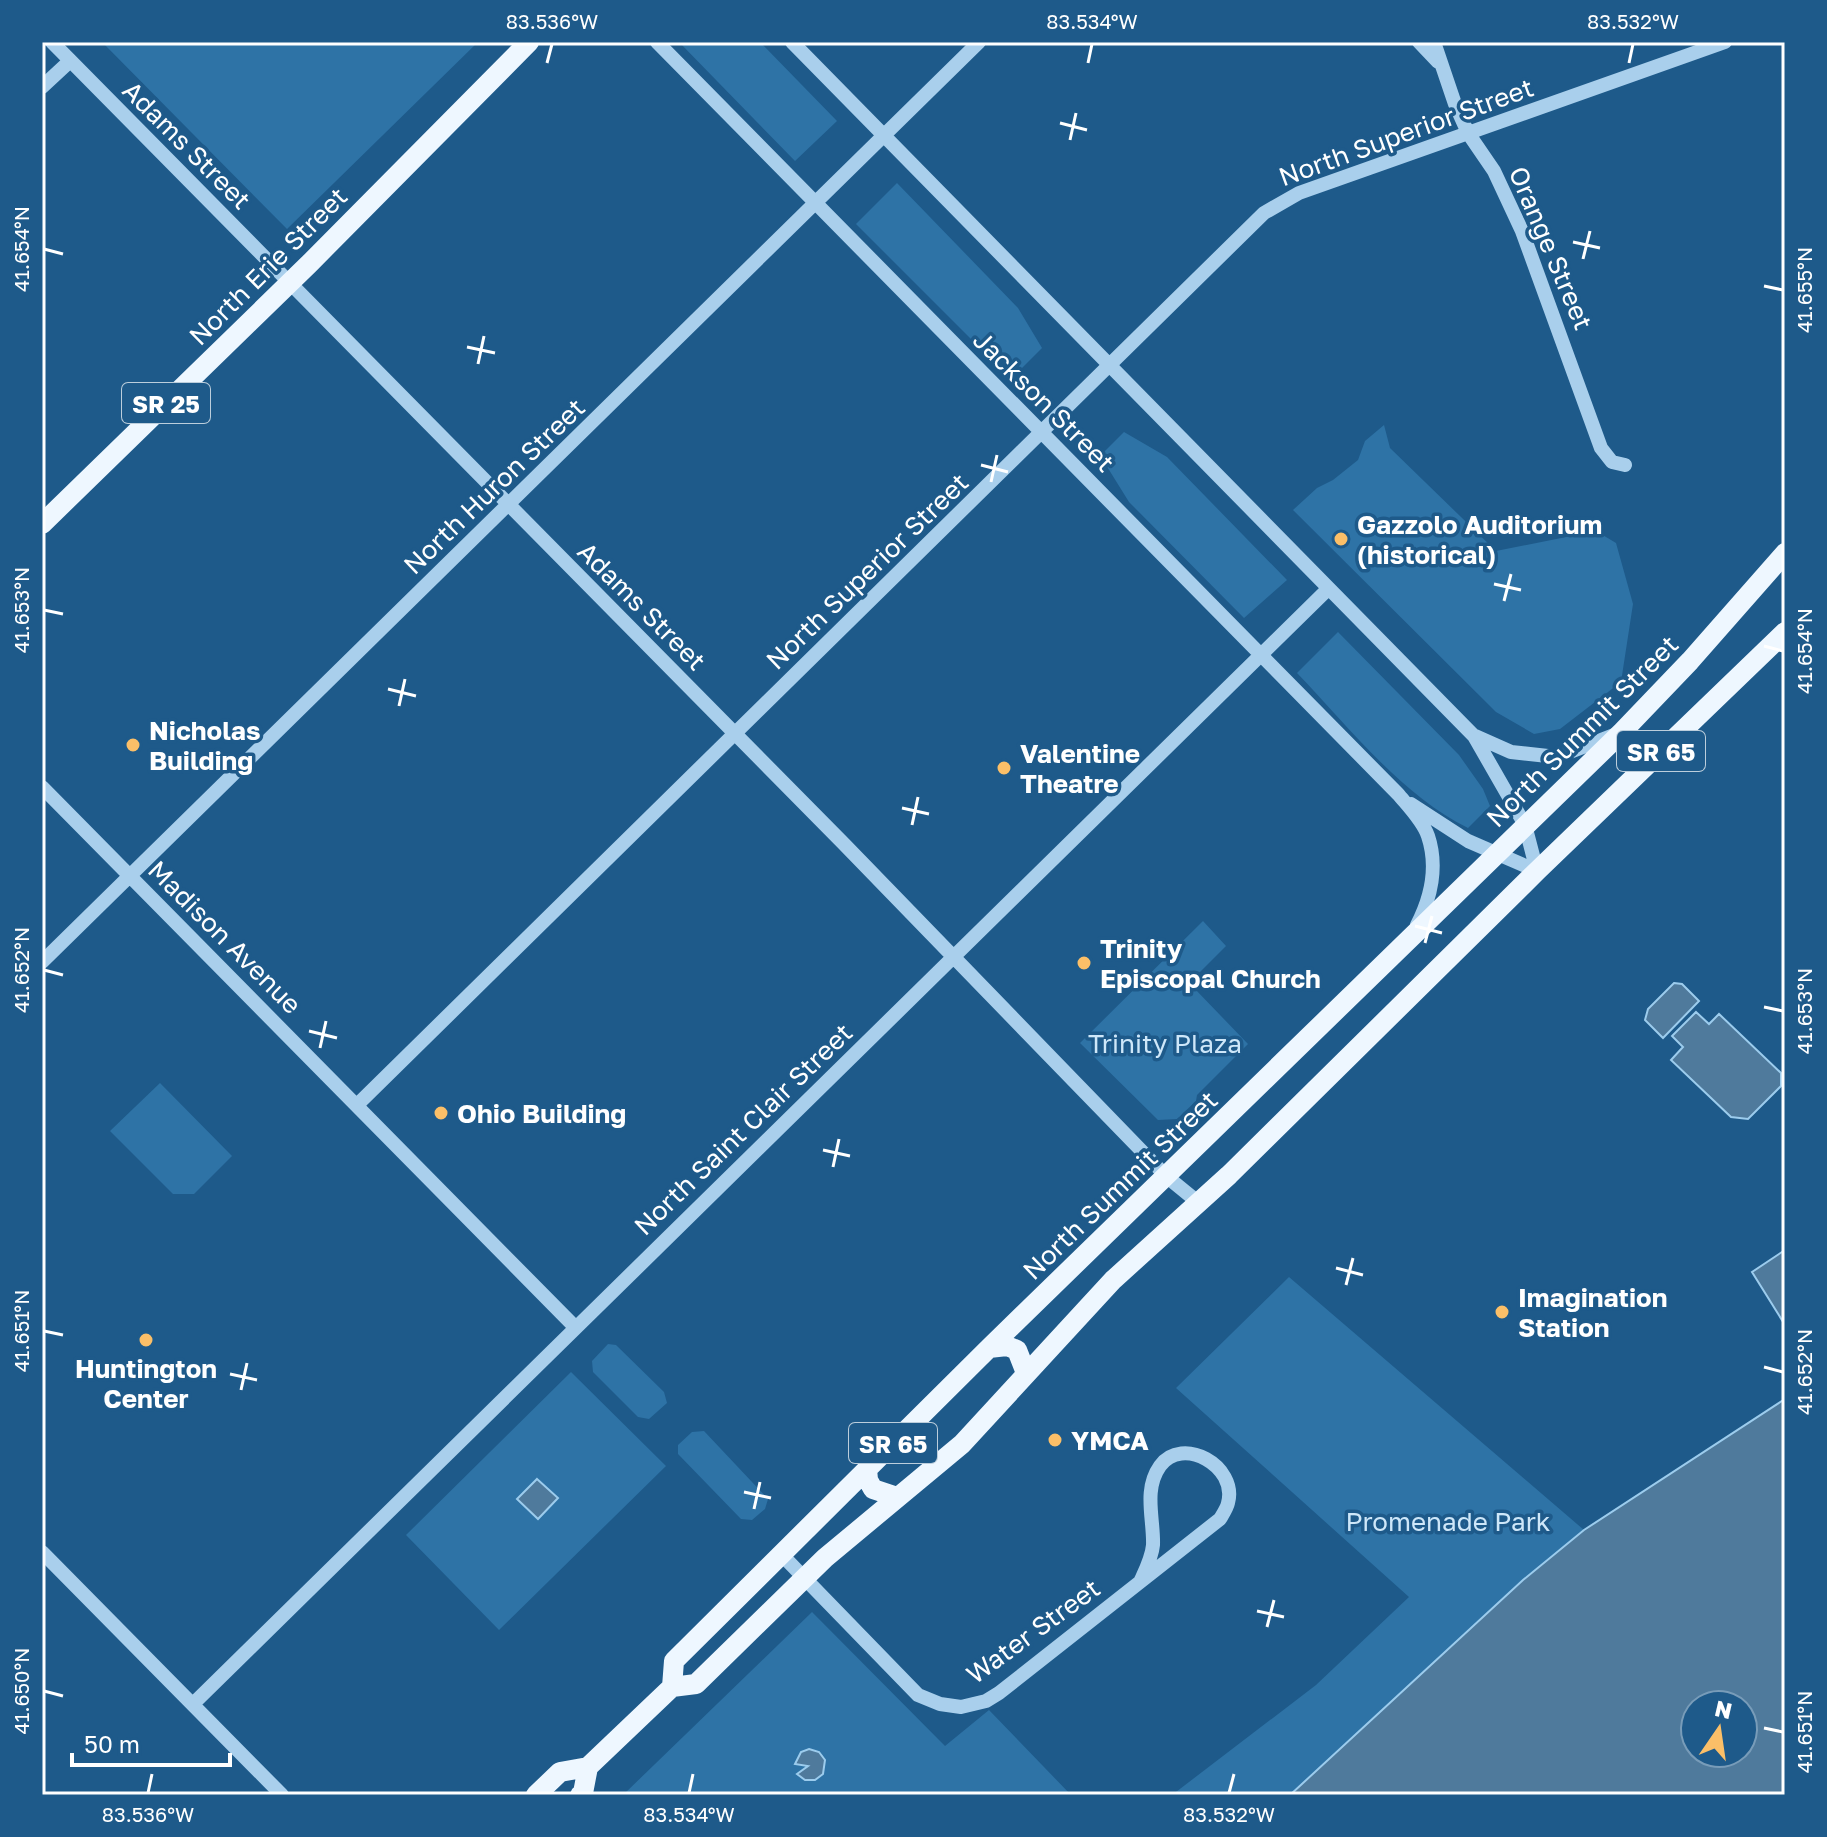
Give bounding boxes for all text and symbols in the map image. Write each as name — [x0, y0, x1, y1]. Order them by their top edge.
text: 83.536°W — [506, 9, 598, 33]
text: 83.534°W — [1046, 9, 1138, 33]
text: 83.532°W — [1587, 9, 1679, 33]
street label: North Superior Street — [1274, 71, 1538, 193]
street label: Adams Street — [117, 75, 257, 215]
street label: Orange Street — [1503, 162, 1599, 334]
street label: North Erie Street — [183, 181, 353, 351]
text: 41.654°N — [9, 206, 33, 292]
text: 41.655°N — [1792, 247, 1816, 333]
street label: Jackson Street — [967, 324, 1121, 478]
road number: SR 25 — [122, 383, 210, 423]
street label: North Huron Street — [397, 392, 591, 580]
street label: North Superior Street — [760, 467, 974, 675]
place label: Gazzolo Auditorium (historical) — [1357, 509, 1602, 570]
marker: Gazzolo Auditorium (historical) — [1332, 530, 1350, 548]
street label: Adams Street — [572, 536, 712, 676]
text: 41.653°N — [9, 567, 33, 653]
text: 41.654°N — [1792, 608, 1816, 694]
street label: North Summit Street — [1480, 629, 1684, 833]
place label: Nicholas Building — [149, 715, 261, 776]
road number: SR 65 — [1617, 731, 1705, 771]
marker: Nicholas Building — [124, 736, 142, 754]
place label: Valentine Theatre — [1020, 738, 1140, 799]
marker: Valentine Theatre — [995, 759, 1013, 777]
street label: Madison Avenue — [142, 854, 308, 1020]
text: 41.652°N — [9, 927, 33, 1013]
place label: Trinity Episcopal Church — [1100, 933, 1321, 994]
marker: Trinity Episcopal Church — [1075, 954, 1093, 972]
text: 41.653°N — [1792, 968, 1816, 1054]
street label: North Saint Clair Street — [628, 1017, 858, 1241]
park label: Trinity Plaza — [1088, 1028, 1242, 1059]
street label: North Summit Street — [1016, 1084, 1224, 1286]
place label: Ohio Building — [457, 1098, 626, 1129]
marker: Ohio Building — [432, 1104, 450, 1122]
place label: Imagination Station — [1518, 1282, 1667, 1343]
text: 41.651°N — [9, 1290, 33, 1372]
marker: Imagination Station — [1493, 1303, 1511, 1321]
text: 41.652°N — [1792, 1329, 1816, 1415]
marker: Huntington Center — [137, 1331, 155, 1349]
place label: Huntington Center — [75, 1353, 217, 1414]
road number: SR 65 — [849, 1423, 937, 1463]
place label: YMCA — [1071, 1425, 1149, 1456]
marker: YMCA — [1046, 1431, 1064, 1449]
park label: Promenade Park — [1345, 1506, 1551, 1537]
street label: Water Street — [960, 1572, 1106, 1690]
text: 41.650°N — [9, 1648, 33, 1735]
north arrow — [1679, 1689, 1759, 1769]
text: 41.651°N — [1792, 1691, 1816, 1773]
text: N — [1712, 1694, 1735, 1724]
scale bar — [72, 1717, 230, 1767]
text: 50 m — [84, 1729, 140, 1758]
text: 83.536°W — [102, 1802, 194, 1826]
text: 83.534°W — [643, 1802, 735, 1826]
text: 83.532°W — [1183, 1802, 1275, 1826]

